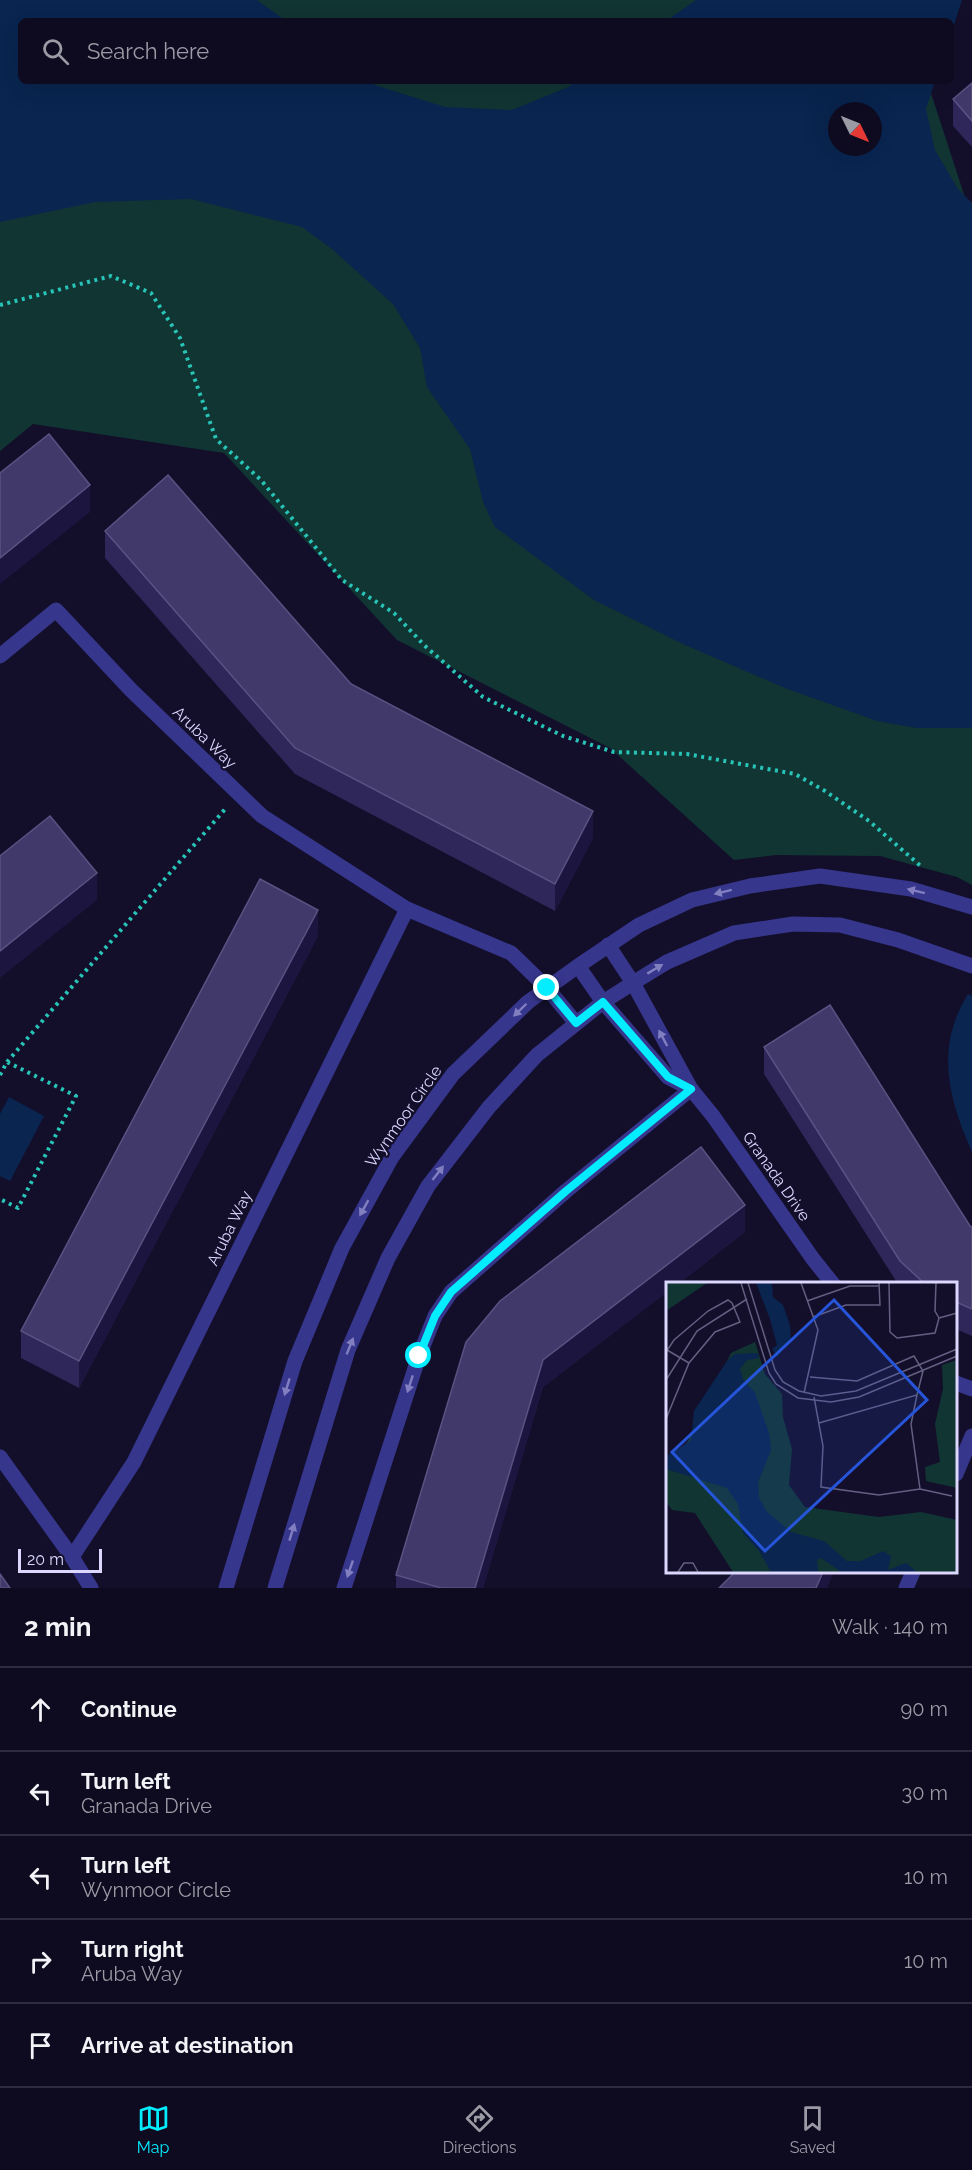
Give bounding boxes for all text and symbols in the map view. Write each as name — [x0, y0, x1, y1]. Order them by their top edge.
search box — [18, 18, 954, 84]
icon: search — [39, 35, 72, 68]
text: Search here — [87, 38, 209, 64]
north arrow — [828, 102, 882, 156]
street label: Aruba Way — [169, 702, 241, 773]
one-way arrow — [907, 885, 925, 895]
one-way arrow — [714, 888, 733, 898]
one-way arrow — [647, 964, 663, 975]
route end — [533, 974, 559, 1000]
one-way arrow — [514, 1002, 528, 1016]
one-way arrow — [658, 1029, 668, 1046]
street label: Wynmoor Circle — [361, 1062, 446, 1171]
street label: Granada Drive — [739, 1128, 814, 1225]
one-way arrow — [432, 1165, 444, 1180]
street label: Aruba Way — [203, 1187, 256, 1269]
one-way arrow — [359, 1200, 369, 1217]
inset map — [666, 1282, 957, 1573]
one-way arrow — [346, 1337, 355, 1355]
route start — [405, 1342, 431, 1368]
one-way arrow — [405, 1375, 414, 1393]
one-way arrow — [282, 1378, 291, 1396]
one-way arrow — [288, 1523, 297, 1541]
scale bar — [18, 1546, 102, 1574]
text: 20 m — [27, 1550, 64, 1569]
one-way arrow — [345, 1561, 354, 1579]
text: 2 min — [24, 1612, 91, 1642]
text: Walk · 140 m — [832, 1615, 948, 1639]
icon: ahead — [24, 1693, 57, 1726]
text: Continue — [81, 1696, 177, 1722]
text: 90 m — [901, 1697, 948, 1721]
text: Turn left — [81, 1768, 171, 1794]
icon: left — [24, 1777, 57, 1810]
text: 30 m — [902, 1781, 948, 1805]
text: Granada Drive — [81, 1794, 212, 1818]
text: Turn left — [81, 1852, 171, 1878]
icon: left — [24, 1861, 57, 1894]
text: 10 m — [904, 1865, 948, 1889]
text: Wynmoor Circle — [81, 1878, 231, 1902]
text: Turn right — [81, 1936, 184, 1962]
icon: right — [24, 1945, 57, 1978]
text: 10 m — [904, 1949, 948, 1973]
text: Aruba Way — [81, 1962, 182, 1986]
icon: arrive — [24, 2029, 57, 2062]
text: Arrive at destination — [81, 2032, 294, 2058]
tab: Map — [137, 2102, 170, 2157]
tab: Directions — [443, 2102, 517, 2157]
tab: Saved — [790, 2102, 835, 2157]

